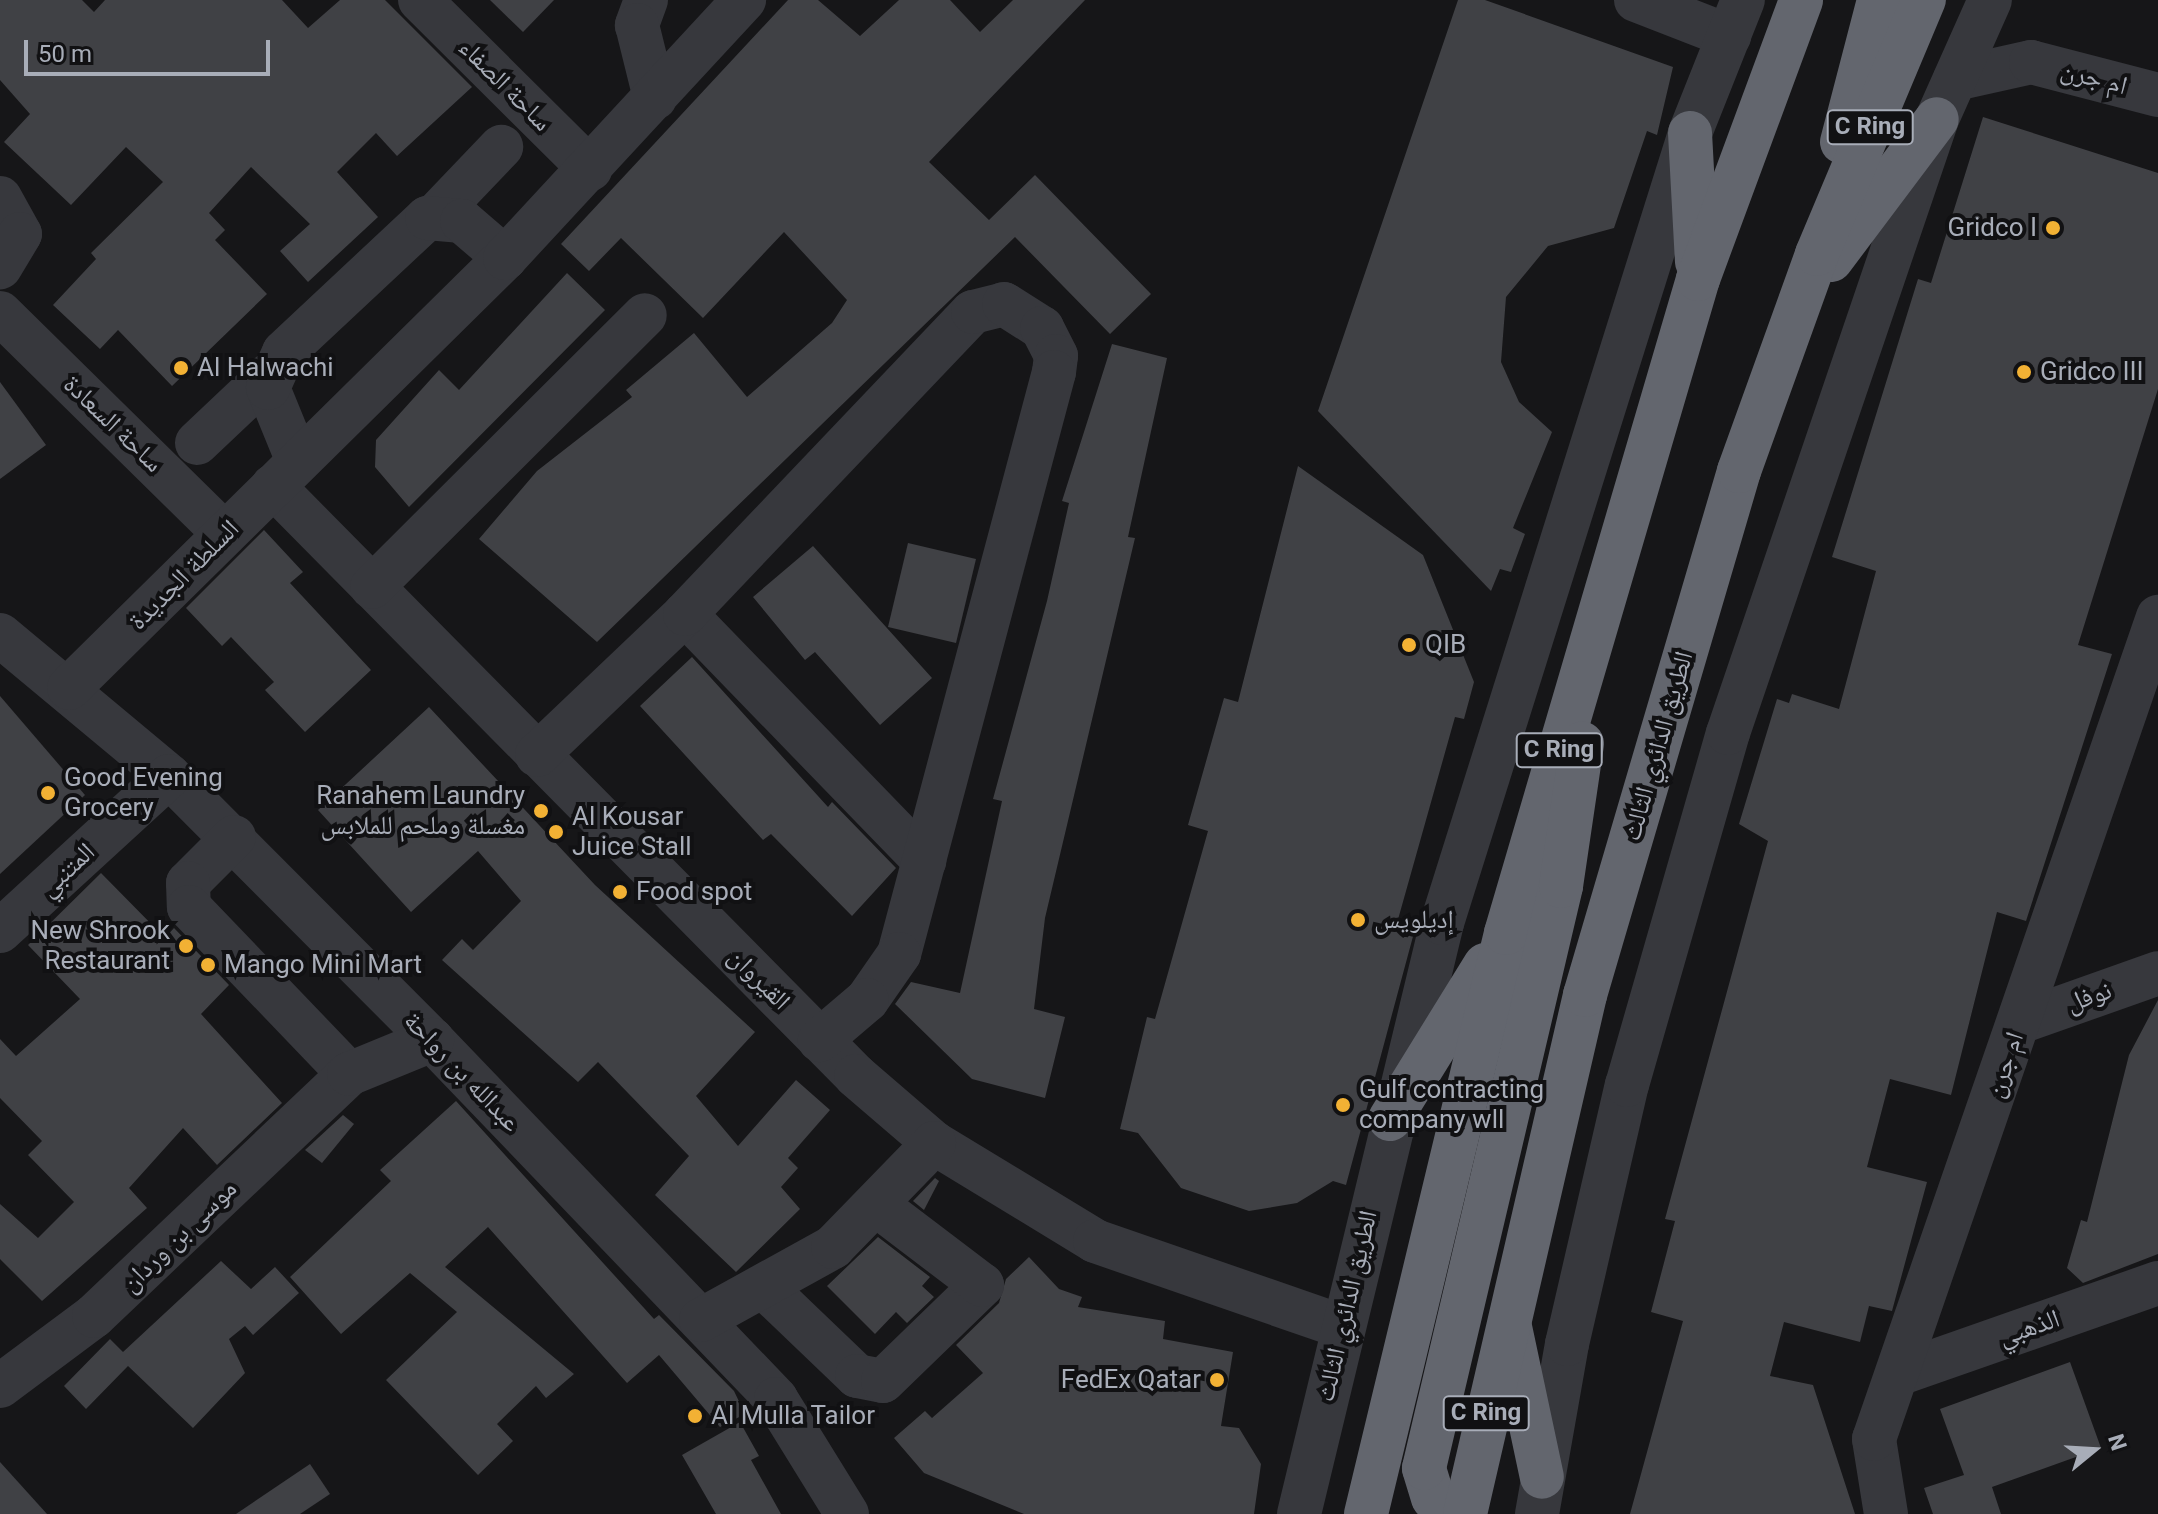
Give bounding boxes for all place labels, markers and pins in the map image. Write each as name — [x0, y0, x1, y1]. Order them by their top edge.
place label: Gridco I — [1948, 212, 2037, 244]
marker: Gridco I — [2044, 219, 2062, 237]
place label: Al Halwachi — [197, 352, 334, 384]
place label: Gridco III — [2040, 356, 2144, 388]
marker: Al Halwachi — [172, 359, 190, 377]
marker: Gridco III — [2015, 363, 2033, 381]
place label: QIB — [1425, 629, 1466, 661]
marker: QIB — [1400, 636, 1418, 654]
place label: Good Evening Grocery — [64, 762, 223, 824]
place label: Ranahem Laundry مغسلة وملحم للملابس — [316, 780, 525, 842]
marker: Good Evening Grocery — [39, 784, 57, 802]
place label: Al Kousar Juice Stall — [572, 801, 692, 862]
marker: Ranahem Laundry مغسلة وملحم للملابس — [532, 802, 550, 820]
marker: Al Kousar Juice Stall — [547, 823, 565, 841]
place label: Food spot — [636, 876, 752, 908]
marker: Food spot — [611, 883, 629, 901]
place label: إديلويس — [1374, 904, 1454, 936]
marker: إديلويس — [1349, 911, 1367, 929]
place label: New Shrook Restaurant — [31, 915, 170, 976]
marker: New Shrook Restaurant — [177, 937, 195, 955]
place label: Mango Mini Mart — [224, 949, 422, 981]
marker: Mango Mini Mart — [199, 956, 217, 974]
place label: Gulf contracting company wll — [1359, 1074, 1544, 1136]
marker: Gulf contracting company wll — [1334, 1096, 1352, 1114]
place label: FedEx Qatar — [1061, 1364, 1201, 1396]
marker: FedEx Qatar — [1208, 1371, 1226, 1389]
place label: Al Mulla Tailor — [711, 1400, 876, 1432]
marker: Al Mulla Tailor — [686, 1407, 704, 1425]

